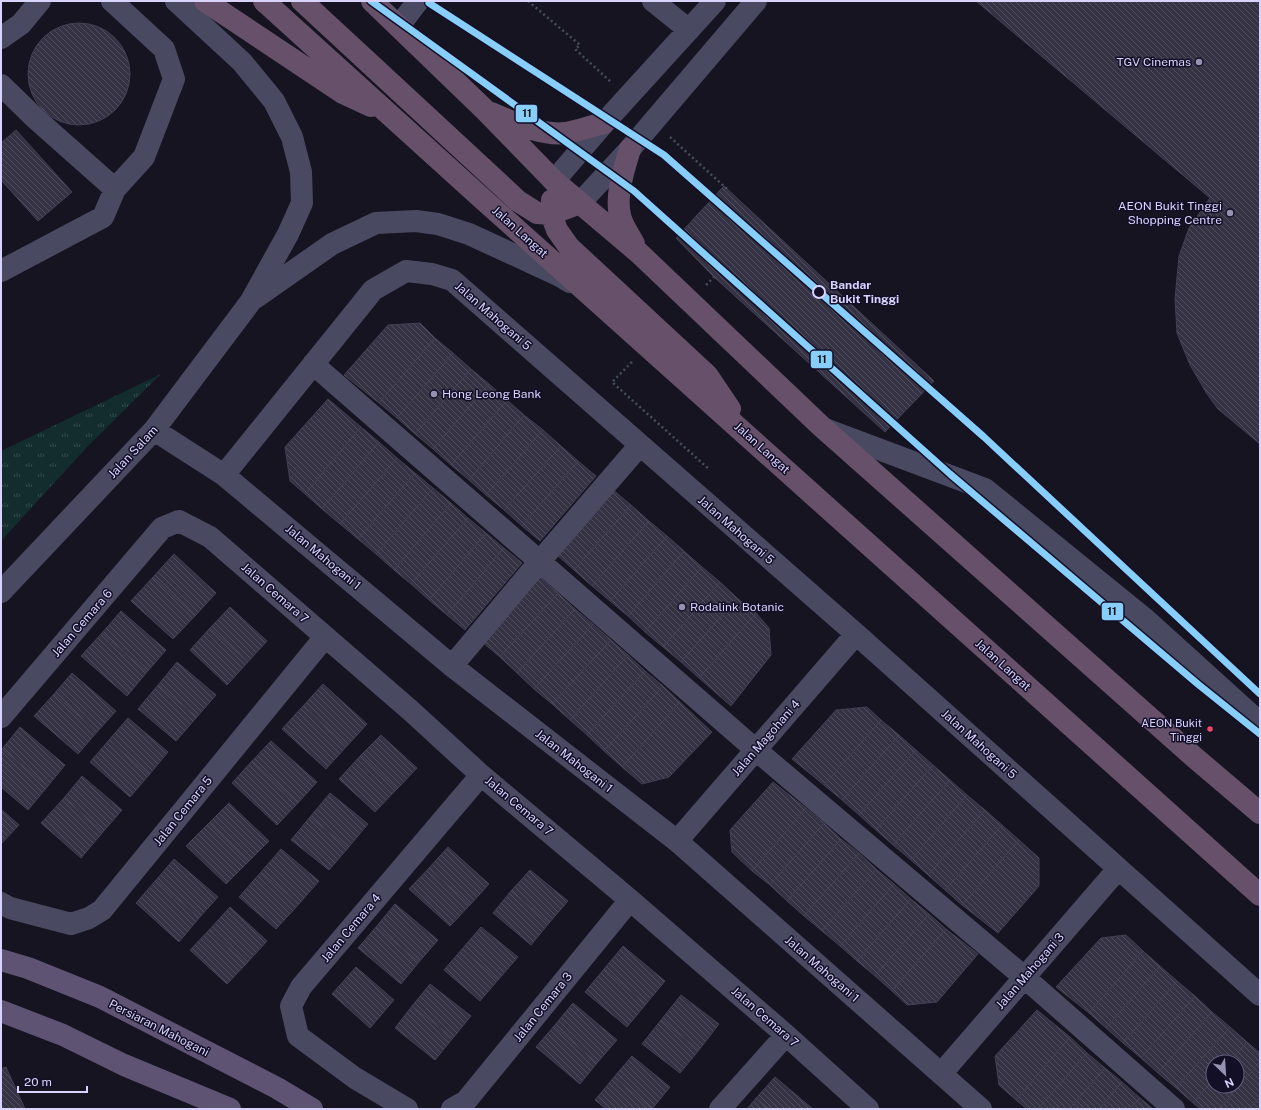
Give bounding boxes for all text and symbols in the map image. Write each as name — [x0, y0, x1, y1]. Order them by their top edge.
place label: TGV Cinemas — [1117, 55, 1191, 69]
marker: TGV Cinemas — [1194, 57, 1204, 67]
line badge: 11 — [515, 104, 538, 123]
text: 11 — [522, 107, 532, 119]
place label: AEON Bukit Tinggi Shopping Centre — [1118, 199, 1222, 227]
street label: Jalan Langat — [489, 203, 551, 261]
marker: AEON Bukit Tinggi Shopping Centre — [1225, 208, 1235, 218]
place label: Bandar Bukit Tinggi — [830, 278, 899, 306]
street label: Jalan Mahogani 5 — [452, 279, 534, 353]
marker: Bandar Bukit Tinggi — [812, 285, 826, 299]
line badge: 11 — [810, 350, 833, 369]
text: 11 — [817, 353, 827, 365]
place label: Hong Leong Bank — [442, 387, 541, 401]
marker: Hong Leong Bank — [429, 389, 439, 399]
street label: Jalan Langat — [731, 419, 793, 477]
street label: Jalan Salam — [105, 423, 161, 481]
street label: Jalan Mahogani 5 — [695, 493, 777, 567]
street label: Jalan Mahogani 1 — [283, 521, 363, 593]
street label: Jalan Cemara 7 — [238, 560, 312, 626]
street label: Jalan Cemara 6 — [49, 586, 115, 660]
place label: Rodalink Botanic — [690, 600, 784, 614]
marker: Rodalink Botanic — [677, 602, 687, 612]
line badge: 11 — [1101, 602, 1124, 621]
text: 11 — [1107, 605, 1117, 617]
street label: Jalan Langat — [972, 636, 1034, 694]
street label: Jalan Magohani 4 — [729, 697, 803, 779]
street label: Jalan Mahogani 5 — [938, 706, 1020, 782]
place label: AEON Bukit Tinggi — [1141, 717, 1202, 743]
marker: AEON Bukit Tinggi — [1205, 724, 1215, 734]
street label: Jalan Mahogani 1 — [533, 727, 615, 795]
street label: Jalan Cemara 5 — [151, 773, 215, 848]
street label: Jalan Cemara 7 — [482, 773, 556, 839]
street label: Jalan Cemara 4 — [318, 891, 384, 965]
street label: Jalan Mahogani 3 — [993, 930, 1067, 1012]
street label: Jalan Mahogani 1 — [782, 933, 862, 1005]
street label: Jalan Cemara 3 — [511, 970, 575, 1044]
street label: Jalan Cemara 7 — [728, 984, 802, 1050]
street label: Persiaran Mahogani — [107, 997, 211, 1059]
north arrow — [1205, 1054, 1245, 1094]
scale bar — [18, 1068, 87, 1094]
text: 20 m — [24, 1075, 52, 1089]
text: N — [1223, 1076, 1236, 1090]

